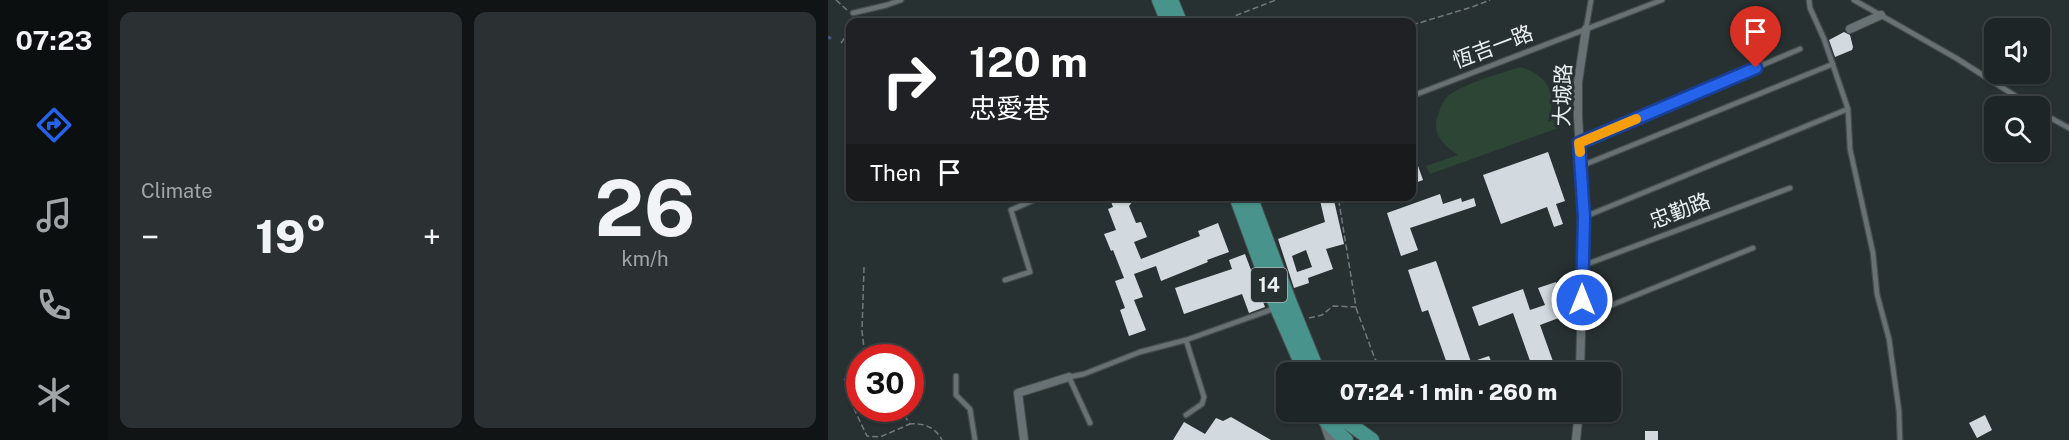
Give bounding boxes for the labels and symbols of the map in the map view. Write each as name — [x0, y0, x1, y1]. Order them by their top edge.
pin — [1730, 6, 1781, 68]
street label: 恆吉一路 — [1449, 20, 1537, 73]
street label: 大城路 — [1549, 63, 1576, 127]
street label: 忠勤路 — [1646, 188, 1714, 233]
road number: 14 — [1251, 268, 1287, 302]
position arrow — [1550, 268, 1614, 332]
speed limit sign: 30 — [846, 344, 924, 422]

